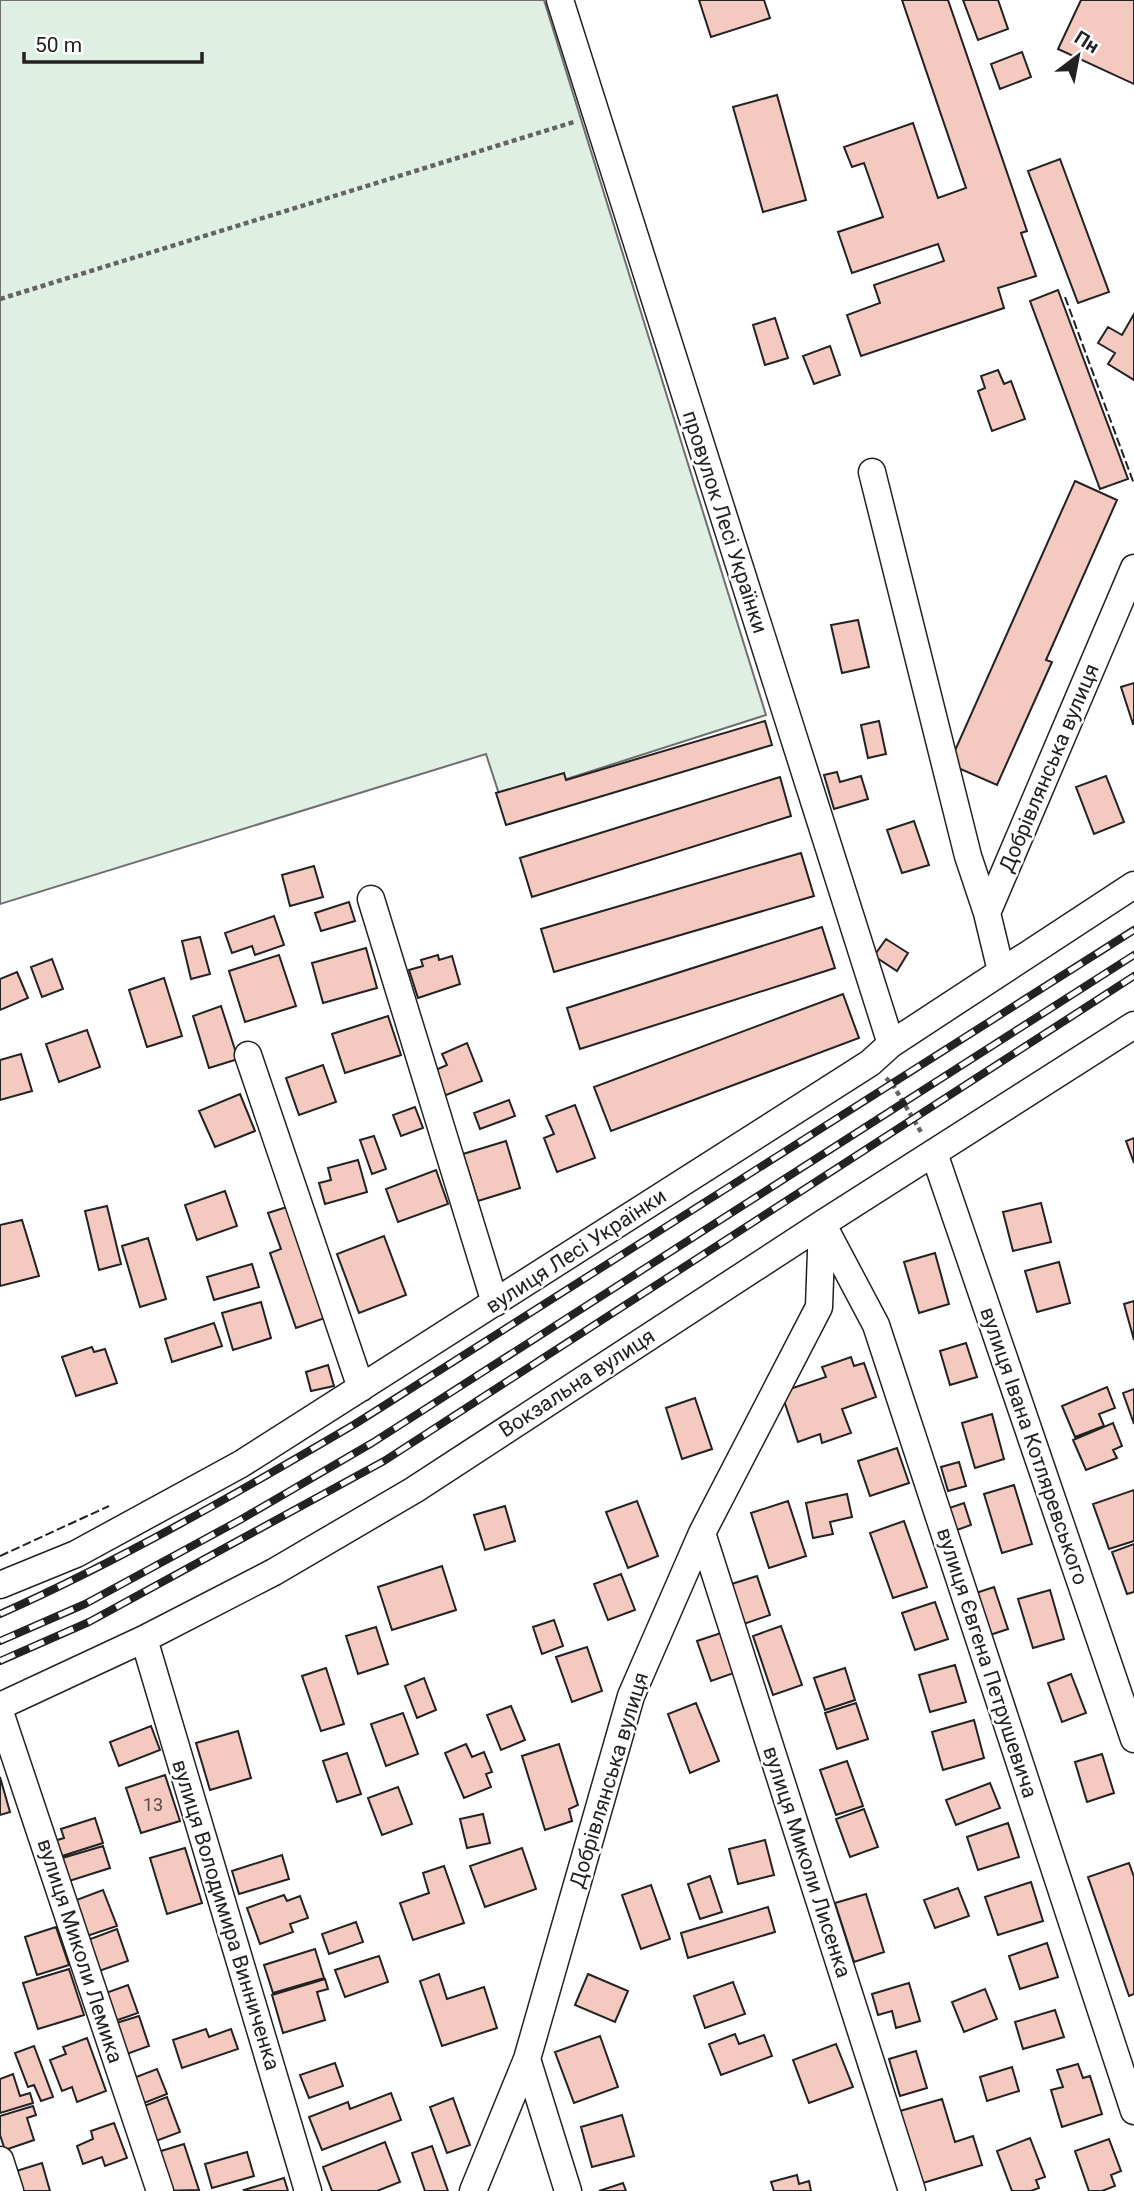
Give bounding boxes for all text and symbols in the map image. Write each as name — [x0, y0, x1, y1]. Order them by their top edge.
scale bar — [24, 21, 203, 65]
north arrow — [1043, 21, 1113, 91]
text: Пн — [1070, 26, 1103, 58]
text: 50 m — [35, 33, 82, 57]
street label: провулок Лесі Українки — [678, 408, 772, 636]
street label: Добрівлянська вулиця — [994, 660, 1104, 876]
street label: вулиця Лесі Українки — [481, 1184, 671, 1318]
street label: вулиця Івана Котляревського — [975, 1304, 1093, 1588]
street label: Вокзальна вулиця — [495, 1324, 659, 1442]
street label: вулиця Євгена Петрушевича — [932, 1525, 1042, 1801]
street label: Добрівлянська вулиця — [565, 1669, 653, 1891]
street label: вулиця Миколи Лисенка — [758, 1743, 856, 1981]
street label: вулиця Володимира Винниченка — [167, 1757, 285, 2073]
house number: 13 — [143, 1794, 163, 1815]
street label: вулиця Миколи Лемика — [32, 1836, 128, 2066]

